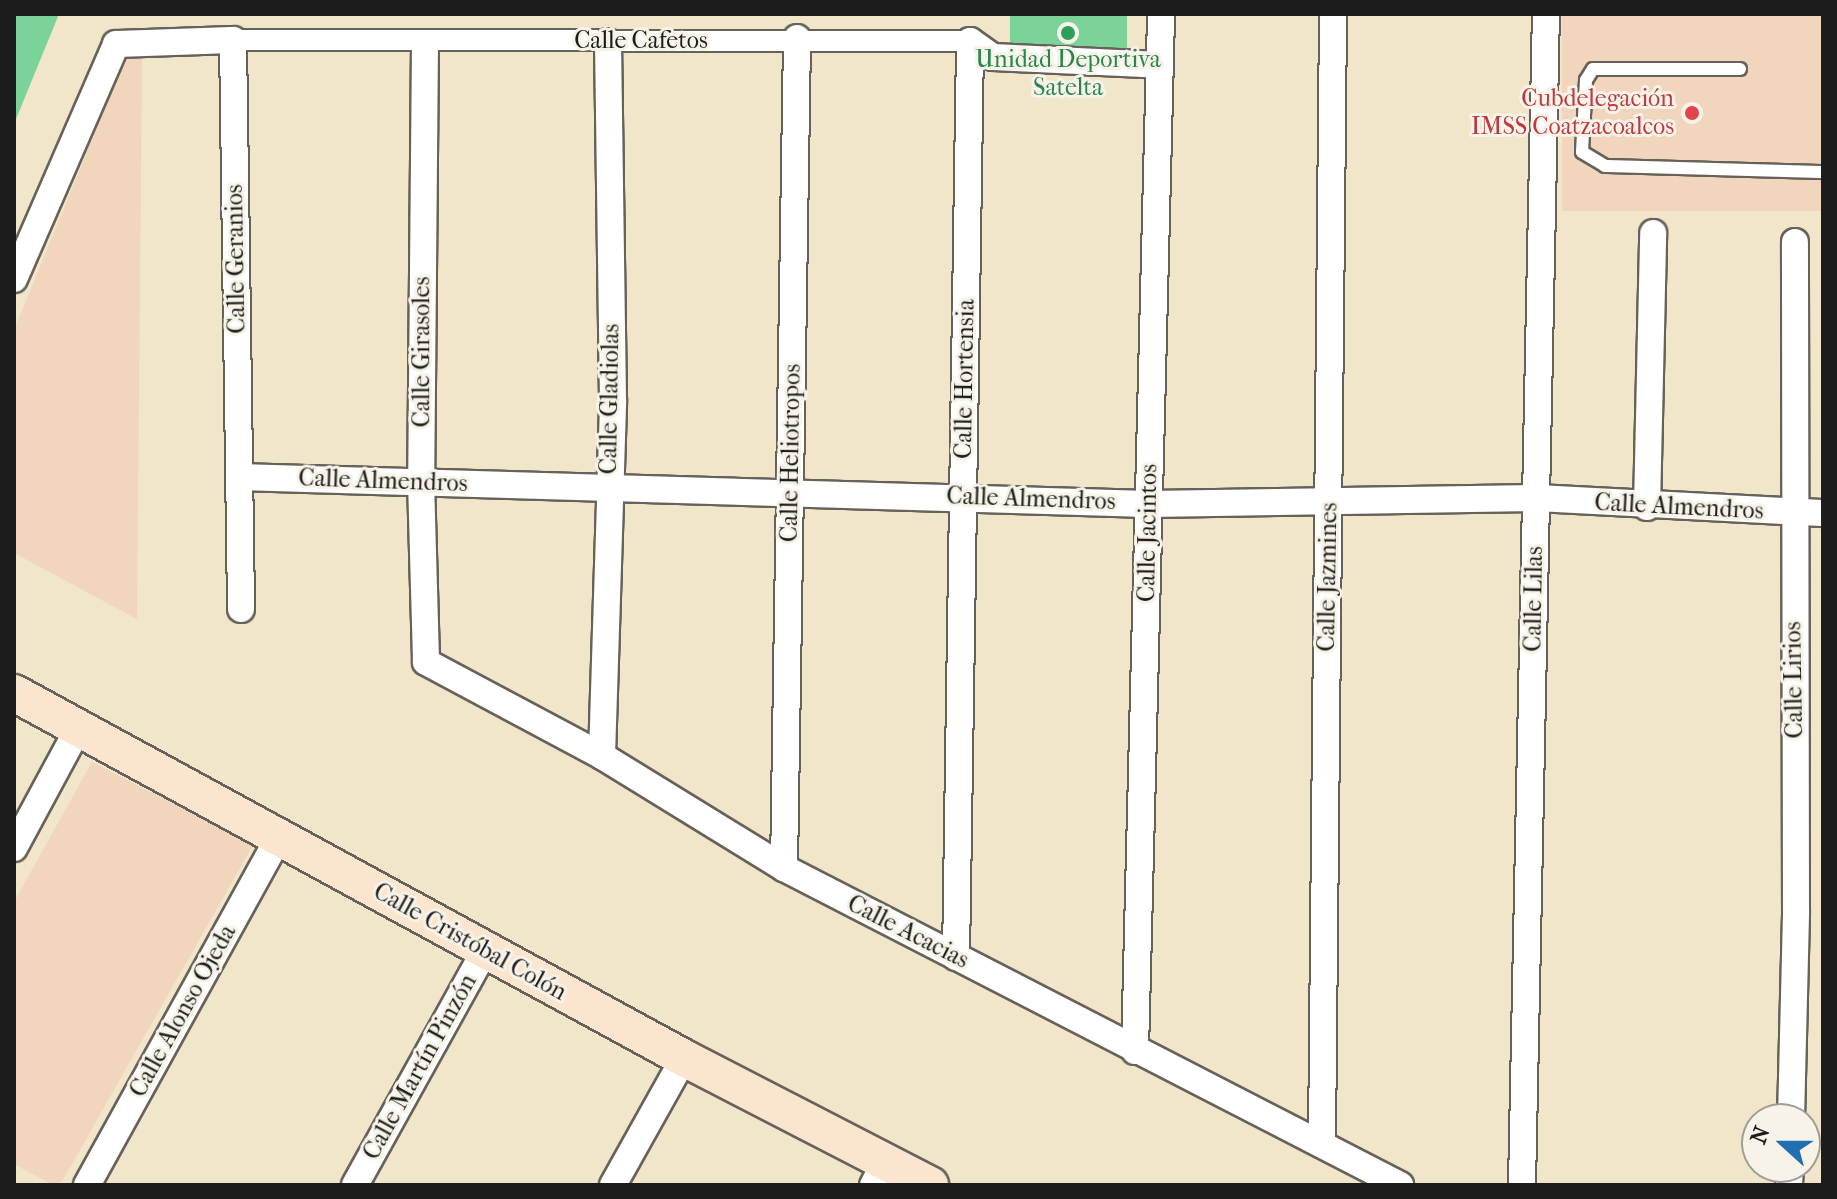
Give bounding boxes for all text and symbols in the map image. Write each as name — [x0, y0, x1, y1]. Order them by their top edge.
marker: Unidad Deportiva Satelta — [1059, 24, 1077, 42]
street label: Calle Cafetos — [574, 27, 708, 55]
place label: Unidad Deportiva Satelta — [975, 46, 1161, 102]
place label: Cubdelegación IMSS Coatzacoalcos — [1471, 85, 1674, 141]
marker: Cubdelegación IMSS Coatzacoalcos — [1681, 102, 1703, 124]
street label: Calle Geranios — [220, 184, 252, 334]
street label: Calle Girasoles — [408, 277, 436, 427]
street label: Calle Hortensia — [949, 299, 981, 459]
street label: Calle Gladiolas — [594, 323, 626, 475]
street label: Calle Heliotropos — [775, 364, 807, 542]
street label: Calle Almendros — [298, 464, 468, 498]
street label: Calle Jacintos — [1132, 464, 1164, 602]
street label: Calle Almendros — [946, 482, 1116, 516]
street label: Calle Almendros — [1594, 488, 1764, 526]
street label: Calle Jazmines — [1312, 502, 1344, 652]
street label: Calle Lilas — [1519, 546, 1549, 652]
street label: Calle Lirios — [1779, 621, 1809, 739]
street label: Calle Cristóbal Colón — [368, 877, 572, 1007]
street label: Calle Acacias — [843, 889, 973, 975]
street label: Calle Alonso Ojeda — [124, 920, 242, 1102]
street label: Calle Martín Pinzón — [357, 969, 483, 1165]
north arrow — [1741, 1103, 1821, 1183]
text: N — [1745, 1123, 1776, 1148]

